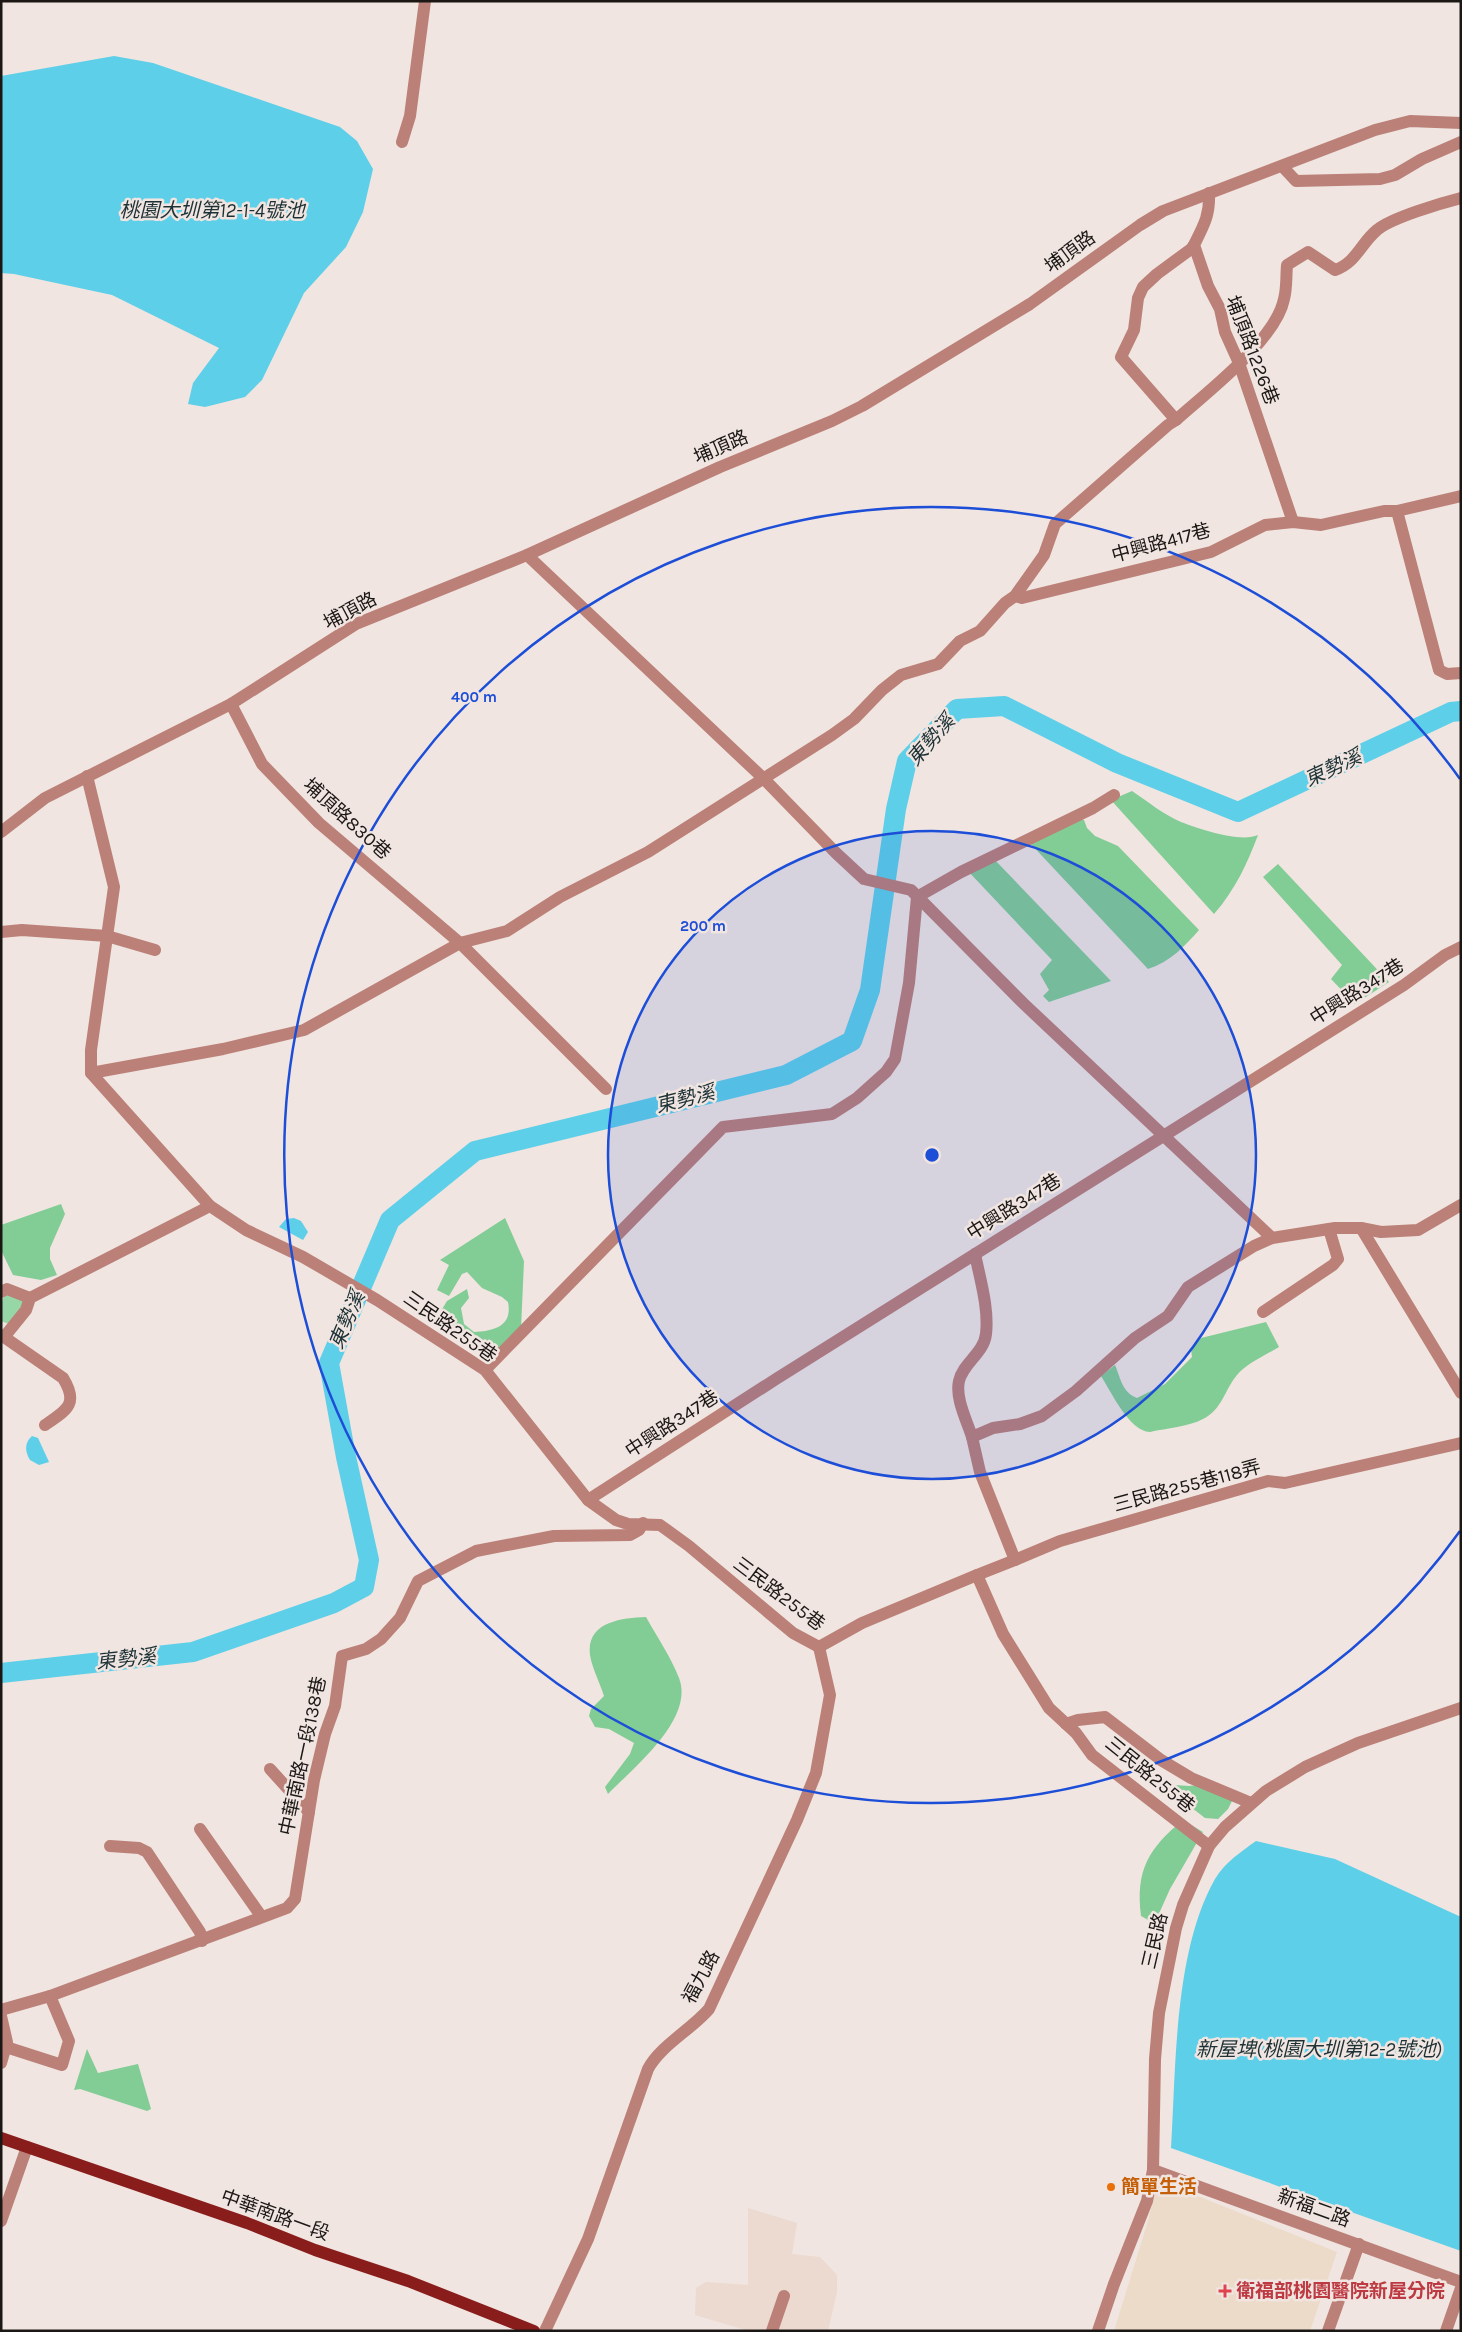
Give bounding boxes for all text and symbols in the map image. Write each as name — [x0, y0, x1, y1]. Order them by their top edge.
water label: 桃園大圳第12-1-4號池 — [120, 199, 306, 222]
street label: 埔頂路 — [1040, 226, 1100, 278]
street label: 埔頂路1226巷 — [1221, 292, 1283, 408]
street label: 埔頂路 — [690, 426, 752, 468]
street label: 中興路417巷 — [1109, 519, 1213, 567]
street label: 埔頂路 — [320, 588, 380, 634]
text: 400 m — [451, 688, 497, 706]
water label: 東勢溪 — [903, 708, 961, 770]
water label: 東勢溪 — [1301, 744, 1368, 791]
street label: 埔頂路830巷 — [299, 774, 395, 864]
text: 200 m — [680, 917, 726, 935]
street label: 中興路347巷 — [1306, 954, 1408, 1030]
water label: 東勢溪 — [653, 1080, 720, 1117]
centre of rings — [923, 1146, 941, 1164]
street label: 中興路347巷 — [963, 1169, 1065, 1245]
water label: 東勢溪 — [325, 1285, 370, 1352]
street label: 三民路255巷 — [399, 1287, 501, 1367]
street label: 中興路347巷 — [621, 1386, 723, 1462]
street label: 三民路255巷118弄 — [1111, 1456, 1263, 1516]
street label: 三民路255巷 — [729, 1553, 829, 1635]
water label: 東勢溪 — [95, 1644, 160, 1674]
street label: 中華南路一段138巷 — [275, 1674, 331, 1838]
street label: 三民路255巷 — [1101, 1732, 1199, 1818]
street label: 三民路 — [1138, 1911, 1172, 1971]
street label: 福九路 — [678, 1947, 724, 2007]
water label: 新屋埤(桃園大圳第12-2號池) — [1196, 2038, 1442, 2061]
place label: 簡單生活 — [1121, 2176, 1197, 2198]
marker: 簡單生活 — [1105, 2181, 1117, 2193]
street label: 中華南路一段 — [218, 2185, 332, 2245]
street label: 新福二路 — [1275, 2185, 1353, 2231]
place label: 衛福部桃園醫院新屋分院 — [1236, 2280, 1445, 2302]
marker: 衛福部桃園醫院新屋分院 — [1218, 2284, 1232, 2298]

